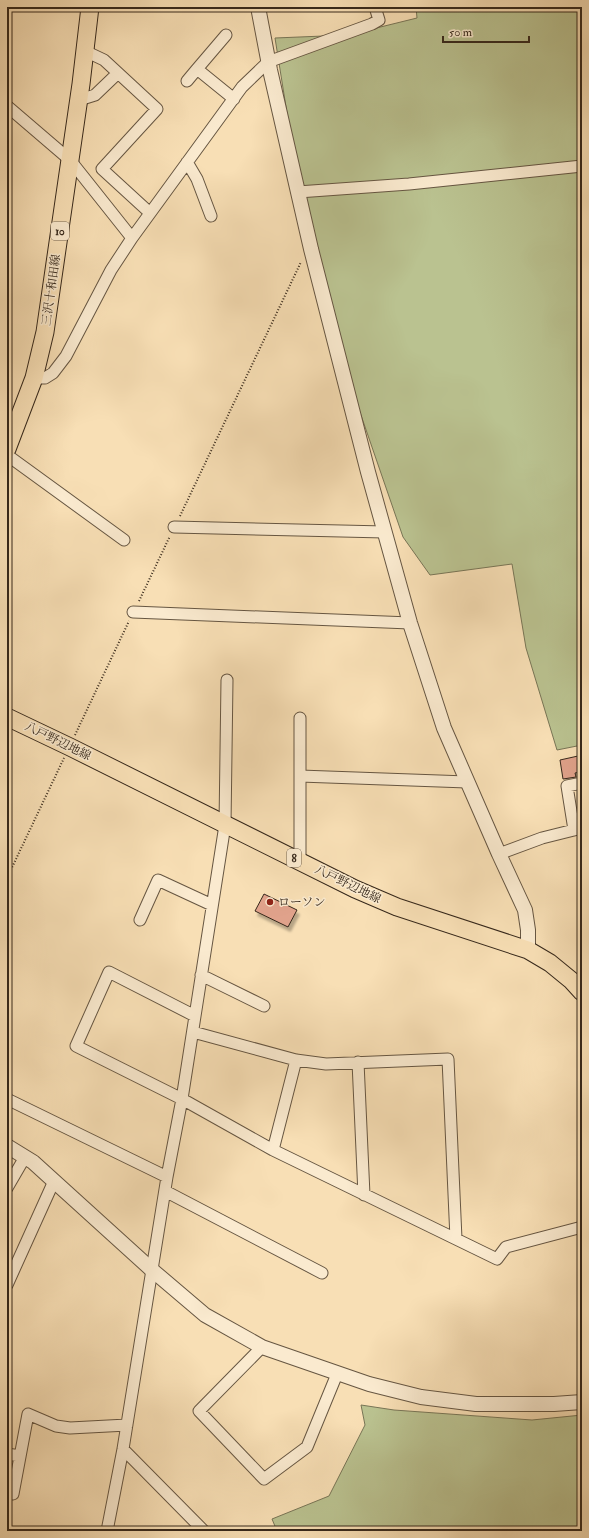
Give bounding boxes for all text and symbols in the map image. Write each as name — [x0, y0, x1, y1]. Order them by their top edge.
scale bar — [443, 18, 529, 44]
text: 50 m — [449, 25, 473, 40]
road number: 10 — [51, 222, 69, 240]
street label: 三沢十和田線 — [39, 253, 64, 327]
street label: 八戸野辺地線 — [22, 719, 93, 764]
road number: 8 — [287, 849, 301, 867]
street label: 八戸野辺地線 — [312, 862, 383, 907]
place label: ローソン — [278, 895, 326, 910]
marker: ローソン — [265, 897, 275, 907]

